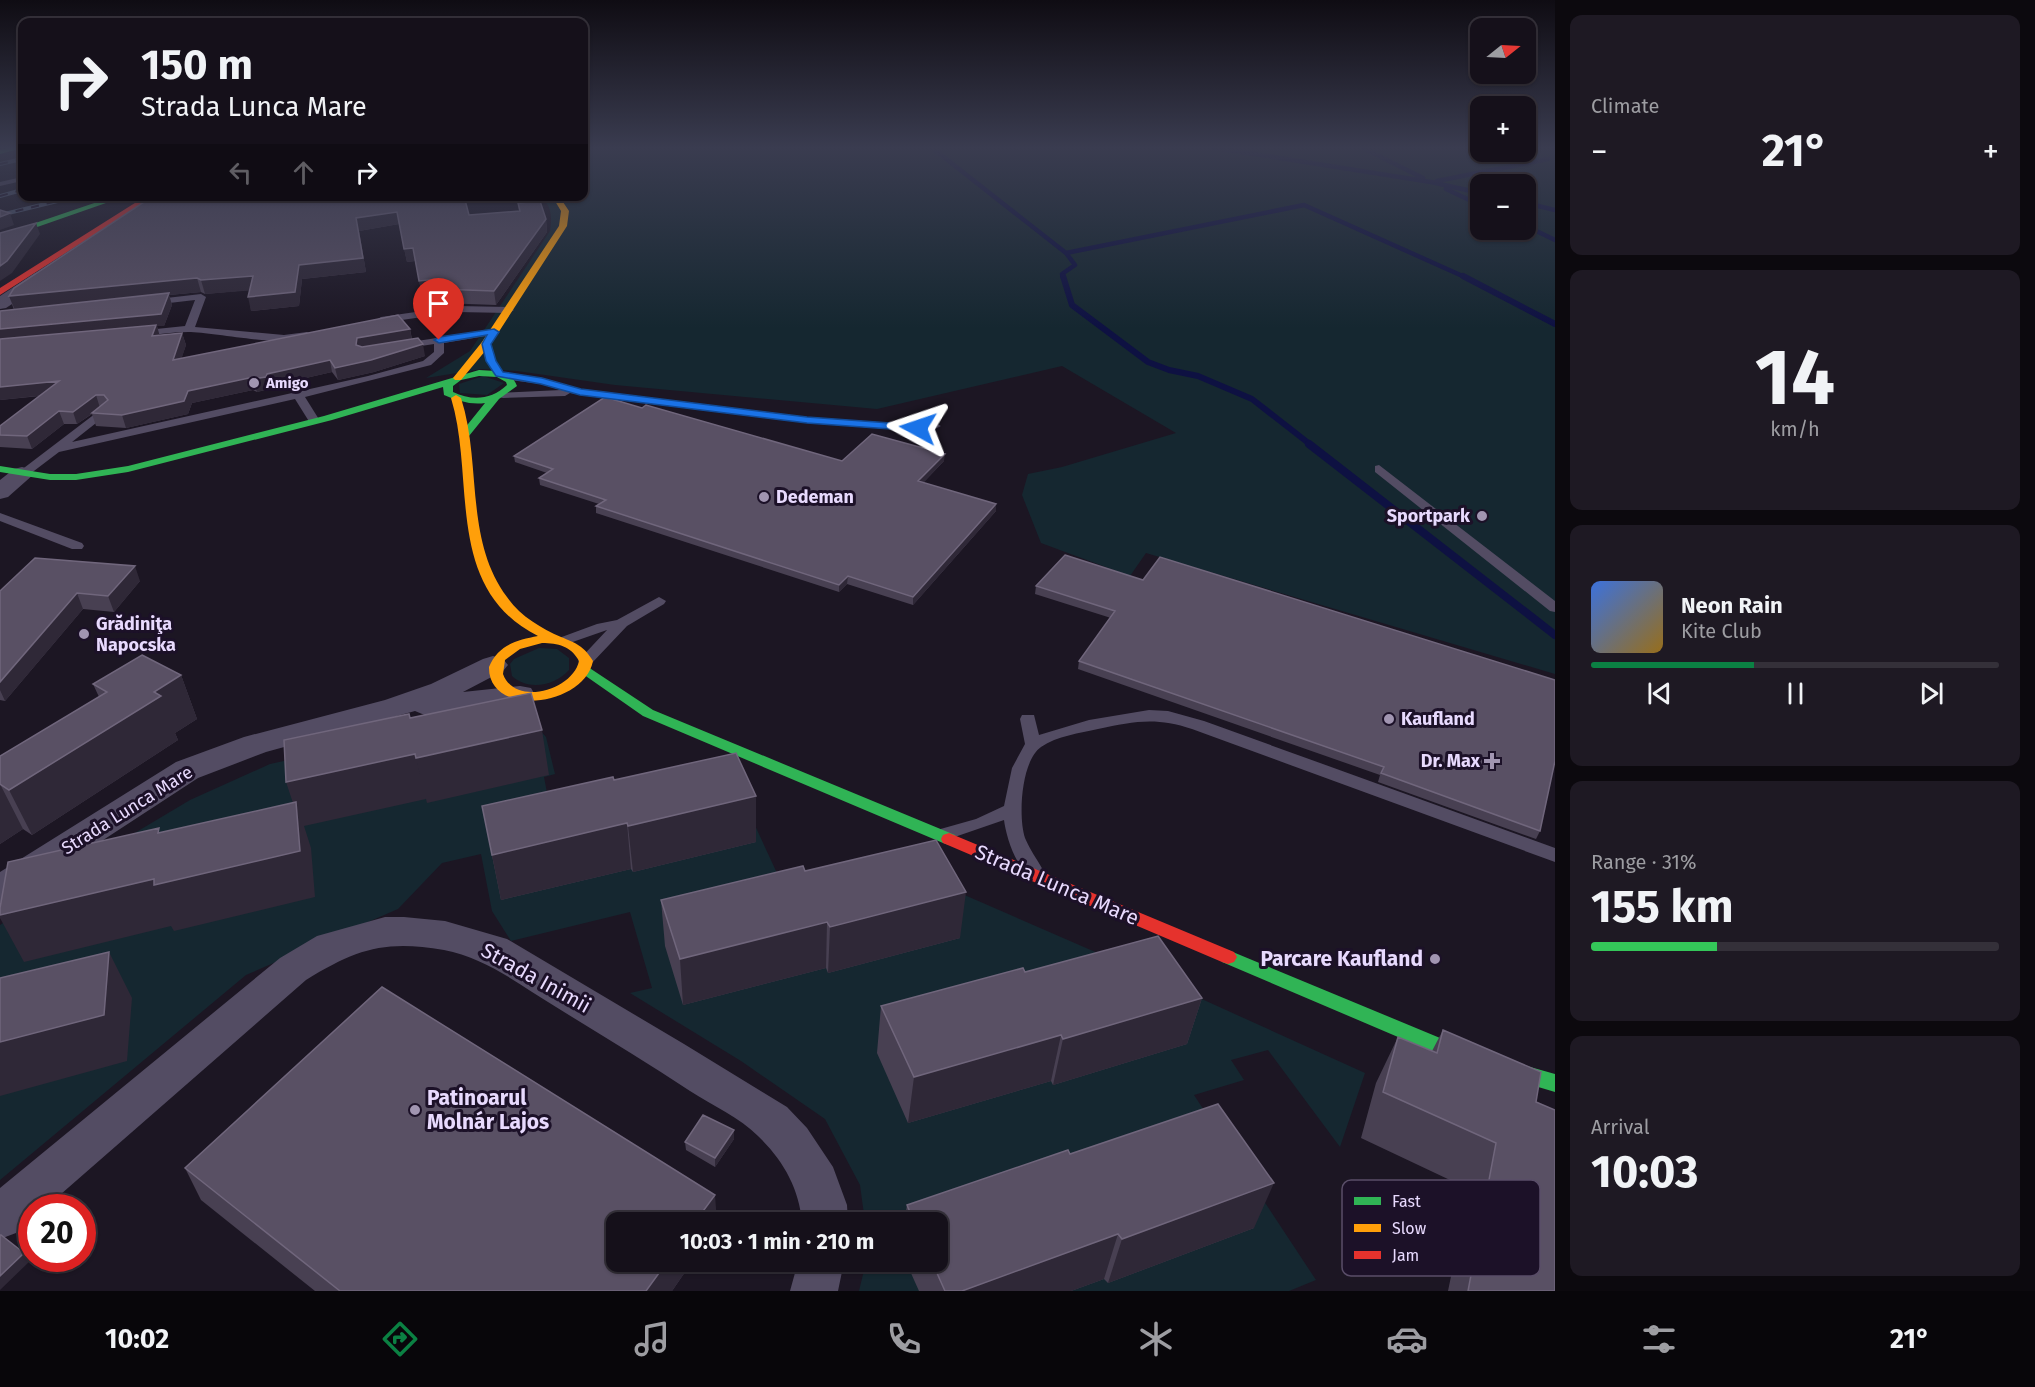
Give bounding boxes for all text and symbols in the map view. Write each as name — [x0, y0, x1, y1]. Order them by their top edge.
north arrow — [1470, 18, 1536, 84]
map controls — [1470, 18, 1536, 240]
text: 150 m — [141, 40, 253, 90]
icon: right — [42, 42, 120, 120]
text: Strada Lunca Mare — [141, 91, 367, 123]
text: Climate — [1591, 94, 1659, 118]
button: + — [1470, 96, 1536, 162]
text: 21° — [1762, 124, 1828, 178]
text: − — [1591, 132, 1608, 172]
text: + — [1983, 132, 1999, 172]
icon: left — [224, 156, 257, 189]
icon: ahead — [287, 156, 320, 189]
icon: right — [350, 156, 383, 189]
button: − — [1470, 174, 1536, 240]
pin — [413, 278, 464, 340]
icon: arrive — [422, 287, 455, 320]
text: 14 — [1755, 331, 1835, 425]
place label: Amigo — [265, 374, 309, 392]
marker: Amigo — [247, 376, 261, 390]
position arrow — [886, 396, 950, 460]
text: km/h — [1770, 417, 1820, 441]
place label: Dedeman — [776, 486, 854, 508]
marker: Dedeman — [757, 490, 771, 504]
place label: Sportpark — [1387, 505, 1471, 527]
marker: Sportpark — [1475, 509, 1489, 523]
text: Neon Rain — [1681, 592, 1783, 619]
place label: Grădiniţa Napocska — [96, 613, 176, 656]
text: Kite Club — [1681, 619, 1762, 643]
marker: Grădiniţa Napocska — [77, 627, 91, 641]
icon: previous — [1643, 677, 1676, 710]
icon: pause — [1779, 677, 1812, 710]
icon: next — [1915, 677, 1948, 710]
place label: Kaufland — [1401, 708, 1475, 730]
marker: Kaufland — [1382, 712, 1396, 726]
place label: Dr. Max — [1421, 750, 1481, 772]
marker: Dr. Max — [1485, 754, 1499, 768]
street label: Strada Lunca Mare — [57, 761, 197, 859]
street label: Strada Lunca Mare — [971, 839, 1143, 931]
text: Range · 31% — [1591, 850, 1697, 874]
text: 155 km — [1591, 880, 1733, 934]
street label: Strada Inimii — [477, 937, 595, 1019]
place label: Parcare Kaufland — [1260, 946, 1423, 972]
marker: Parcare Kaufland — [1428, 952, 1442, 966]
place label: Patinoarul Molnár Lajos — [427, 1085, 549, 1135]
marker: Patinoarul Molnár Lajos — [408, 1103, 422, 1117]
text: Arrival — [1591, 1115, 1650, 1139]
text: 10:03 — [1591, 1145, 1698, 1199]
legend — [1342, 1180, 1540, 1276]
text: Fast — [1392, 1192, 1421, 1211]
speed limit sign: 20 — [18, 1194, 96, 1272]
text: Slow — [1392, 1219, 1427, 1238]
text: 10:03 · 1 min · 210 m — [680, 1228, 874, 1255]
text: Jam — [1392, 1246, 1419, 1265]
icon: directions — [379, 1318, 421, 1360]
icon: music — [631, 1318, 673, 1360]
icon: phone — [883, 1318, 925, 1360]
icon: climate — [1135, 1318, 1177, 1360]
icon: car — [1386, 1318, 1428, 1360]
icon: filters — [1638, 1318, 1680, 1360]
text: 10:02 — [105, 1323, 169, 1355]
text: 21° — [1890, 1323, 1930, 1355]

